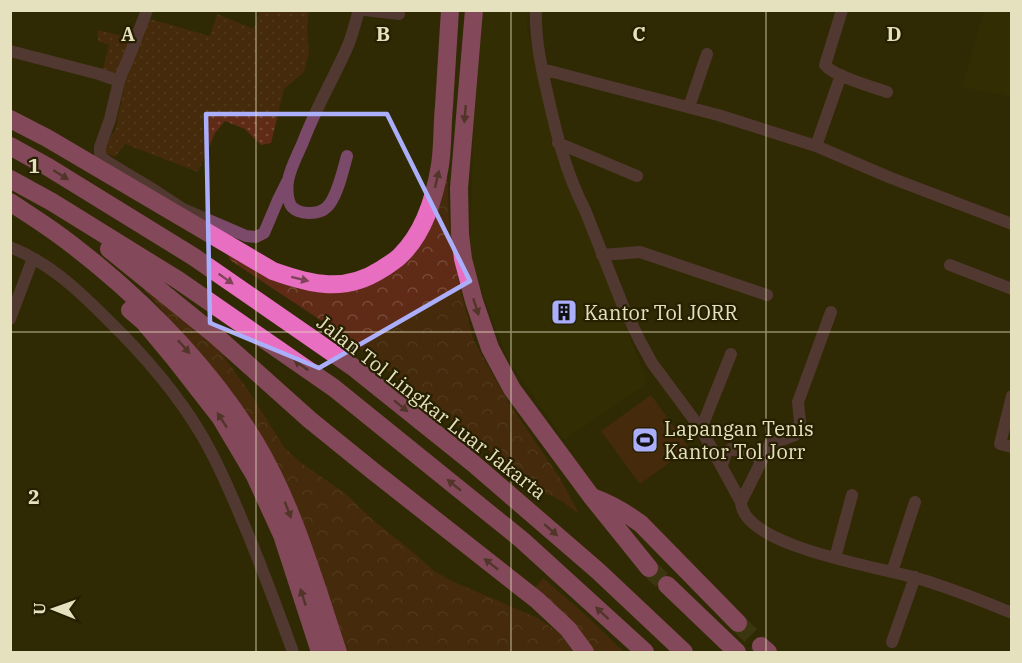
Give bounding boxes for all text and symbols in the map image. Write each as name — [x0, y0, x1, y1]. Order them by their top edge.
text: A — [121, 20, 135, 47]
text: B — [376, 20, 390, 47]
text: C — [632, 20, 646, 47]
text: D — [886, 20, 902, 47]
one-way arrow — [460, 104, 469, 123]
text: 1 — [28, 152, 40, 179]
one-way arrow — [53, 170, 69, 181]
one-way arrow — [432, 170, 442, 188]
one-way arrow — [218, 273, 234, 284]
one-way arrow — [291, 275, 309, 285]
building icon: Kantor Tol JORR — [549, 297, 579, 327]
one-way arrow — [472, 298, 481, 316]
place label: Kantor Tol JORR — [584, 299, 738, 326]
street label: Jalan Tol Lingkar Luar Jakarta — [312, 309, 552, 505]
one-way arrow — [177, 339, 190, 354]
one-way arrow — [293, 360, 309, 371]
one-way arrow — [393, 399, 409, 412]
one-way arrow — [216, 412, 227, 429]
place label: Lapangan Tenis Kantor Tol Jorr — [664, 415, 814, 465]
sports icon: Lapangan Tenis Kantor Tol Jorr — [630, 425, 660, 455]
one-way arrow — [446, 479, 462, 492]
text: 2 — [28, 483, 40, 510]
one-way arrow — [283, 502, 293, 520]
one-way arrow — [543, 524, 559, 537]
one-way arrow — [484, 559, 499, 571]
north arrow — [24, 579, 84, 639]
one-way arrow — [297, 588, 307, 606]
text: U — [29, 602, 49, 615]
one-way arrow — [594, 606, 609, 620]

